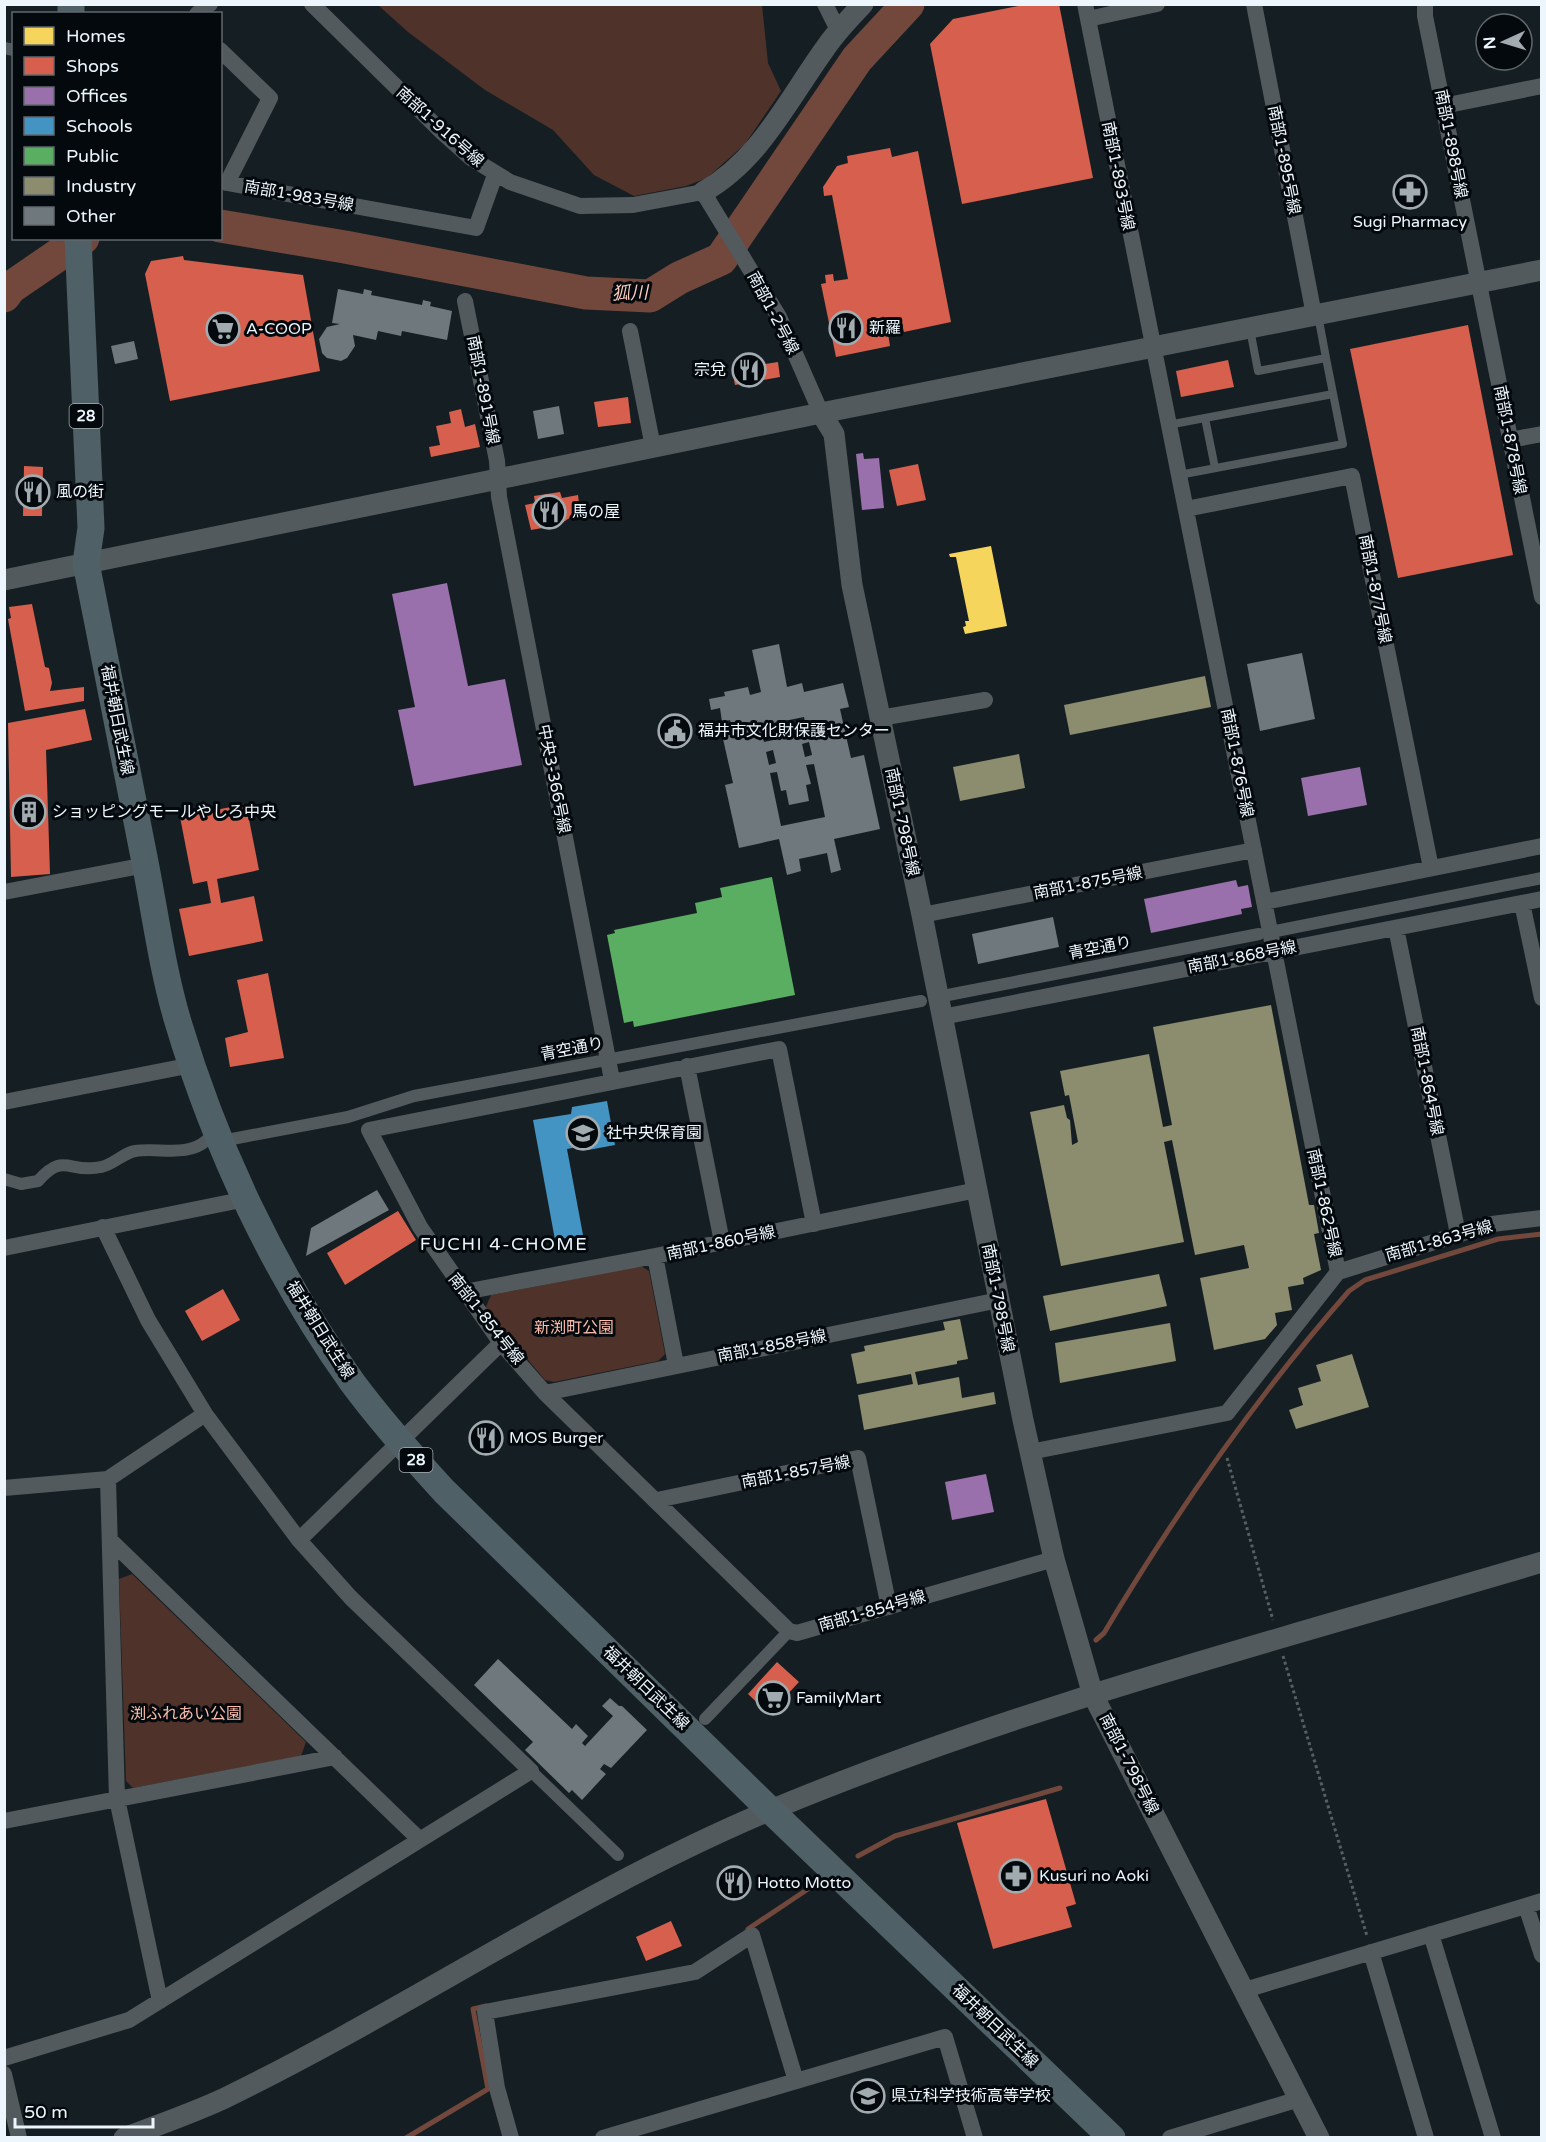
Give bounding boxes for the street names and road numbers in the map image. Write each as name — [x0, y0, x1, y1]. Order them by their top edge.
street label: 南部1-916号線 — [392, 83, 488, 171]
street label: 南部1-898号線 — [1431, 88, 1471, 200]
street label: 南部1-895号線 — [1264, 104, 1304, 216]
street label: 南部1-893号線 — [1098, 120, 1138, 232]
street label: 南部1-983号線 — [243, 177, 355, 215]
street label: 南部1-2号線 — [743, 268, 803, 358]
street label: 南部1-891号線 — [463, 334, 503, 446]
street label: 南部1-878号線 — [1490, 384, 1530, 496]
road number: 28 — [70, 404, 103, 428]
street label: 南部1-877号線 — [1355, 533, 1395, 645]
street label: 福井朝日武生線 — [96, 663, 138, 777]
street label: 南部1-876号線 — [1217, 707, 1257, 819]
street label: 中央3-366号線 — [534, 723, 574, 835]
street label: 南部1-798号線 — [881, 766, 923, 878]
street label: 南部1-875号線 — [1032, 863, 1144, 903]
street label: 青空通り — [1067, 932, 1133, 964]
street label: 南部1-868号線 — [1186, 937, 1298, 977]
street label: 南部1-864号線 — [1407, 1025, 1447, 1137]
street label: 青空通り — [539, 1033, 605, 1065]
street label: 南部1-862号線 — [1303, 1147, 1345, 1259]
street label: 南部1-863号線 — [1383, 1216, 1495, 1266]
street label: 南部1-860号線 — [665, 1222, 777, 1264]
street label: 南部1-798号線 — [978, 1242, 1018, 1354]
street label: 南部1-854号線 — [444, 1269, 528, 1369]
street label: 福井朝日武生線 — [282, 1277, 358, 1383]
street label: 南部1-858号線 — [716, 1326, 828, 1366]
road number: 28 — [400, 1448, 432, 1472]
street label: 南部1-857号線 — [740, 1452, 852, 1492]
street label: 南部1-854号線 — [816, 1586, 928, 1636]
street label: 福井朝日武生線 — [599, 1642, 693, 1734]
street label: 南部1-798号線 — [1095, 1710, 1163, 1818]
street label: 福井朝日武生線 — [948, 1980, 1042, 2072]

